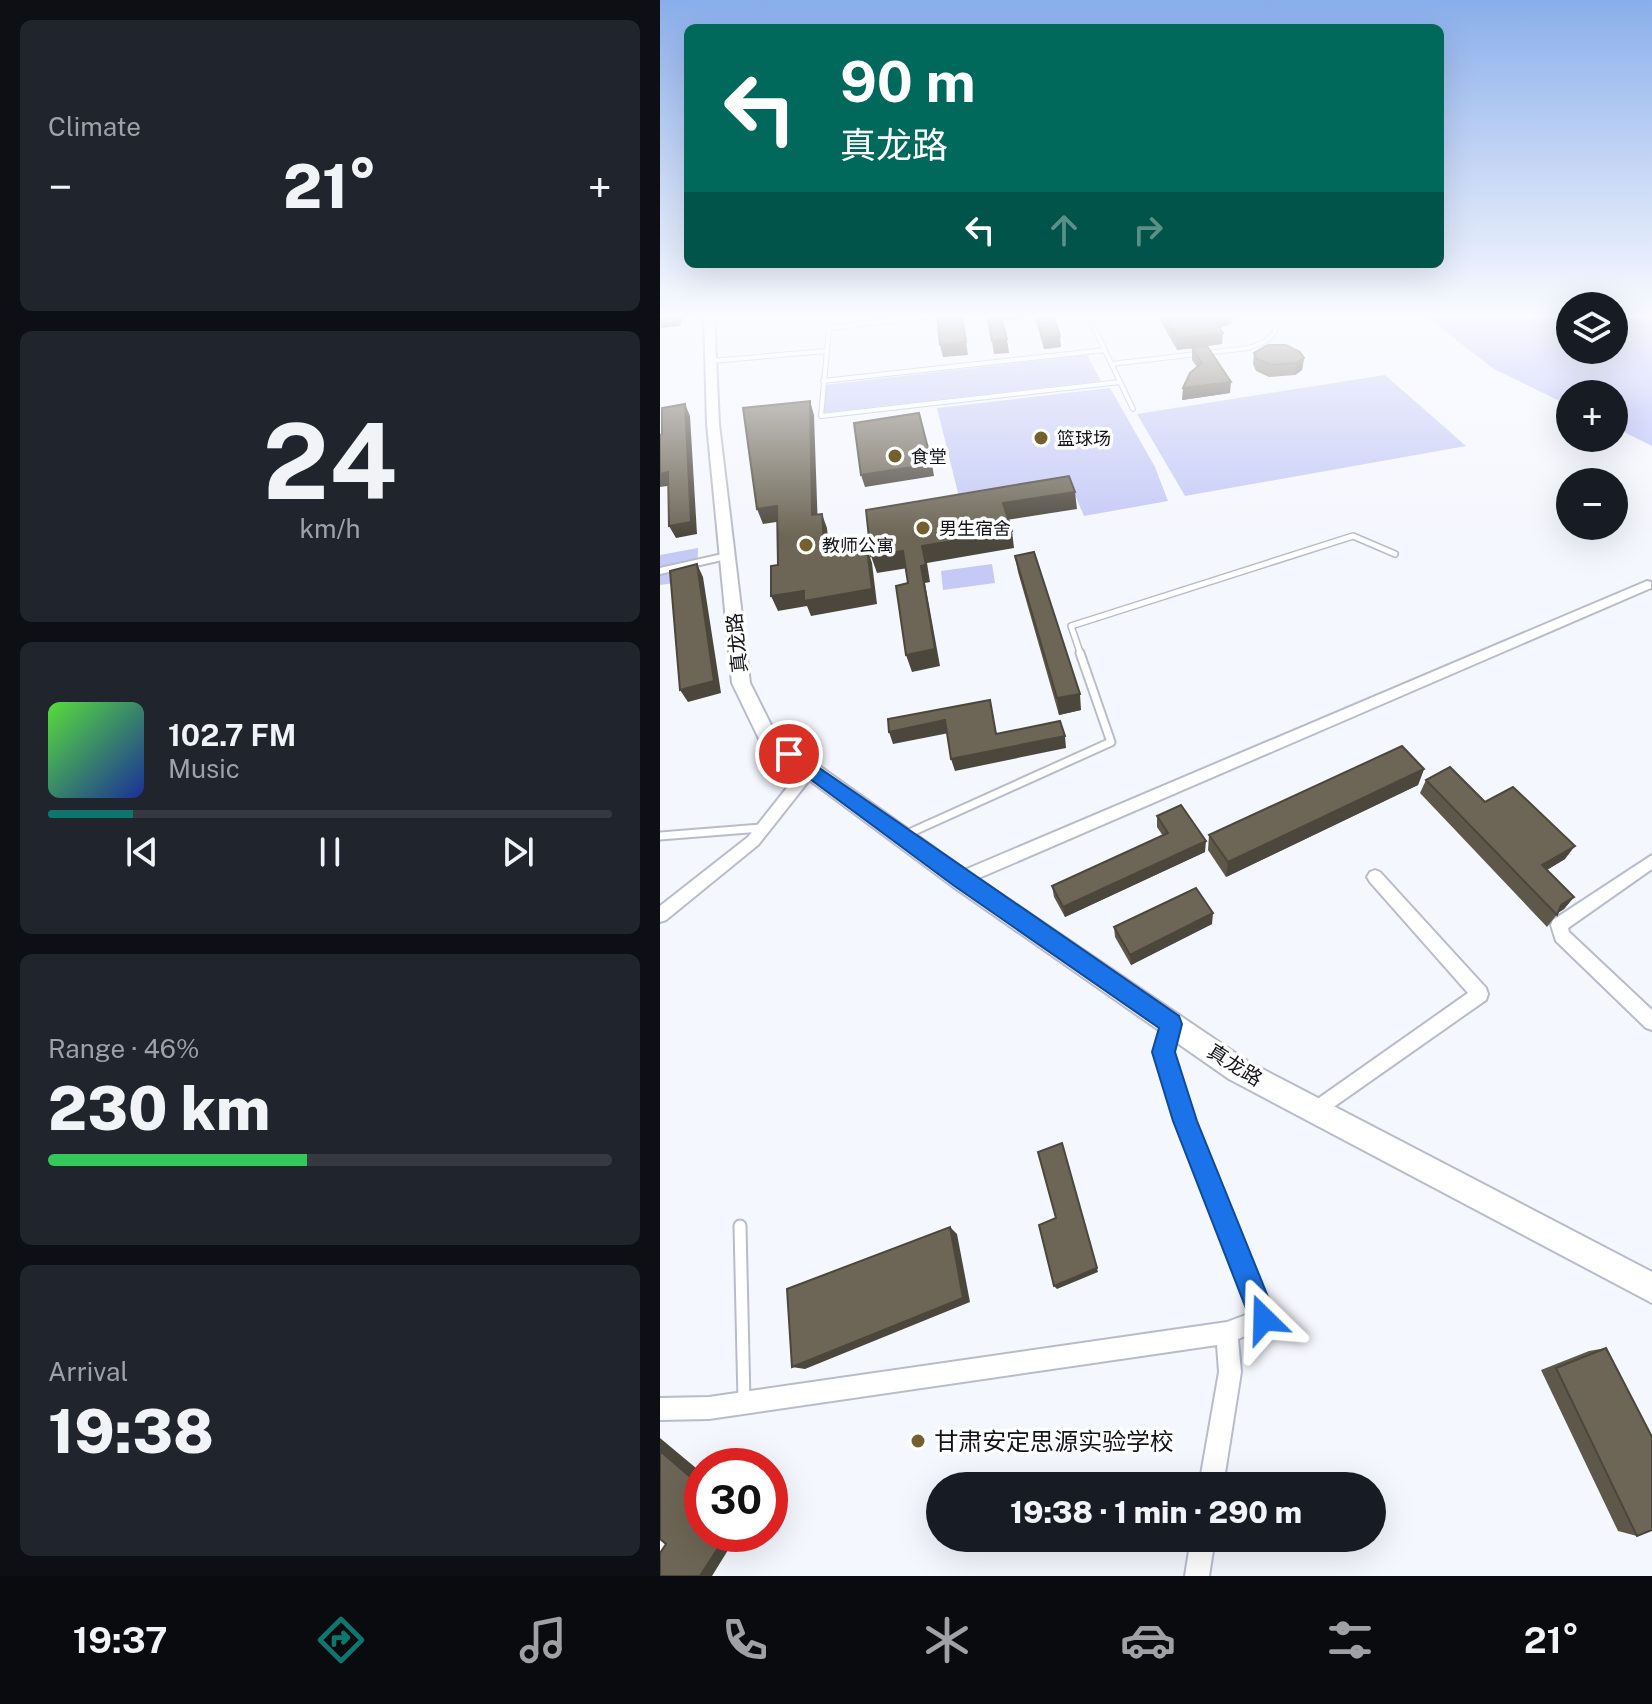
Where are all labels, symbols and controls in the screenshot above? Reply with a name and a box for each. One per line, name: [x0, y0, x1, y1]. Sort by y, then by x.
text: 90 m: [840, 49, 976, 115]
icon: left: [708, 56, 812, 160]
text: Climate: [48, 111, 141, 142]
text: 真龙路: [840, 124, 948, 166]
text: 21°: [283, 151, 377, 222]
text: −: [48, 161, 72, 213]
text: +: [588, 161, 612, 213]
icon: left: [958, 208, 1002, 252]
icon: ahead: [1042, 208, 1086, 252]
icon: right: [1126, 208, 1170, 252]
map controls: [1556, 292, 1628, 540]
button: layers: [1556, 292, 1628, 364]
button: +: [1556, 380, 1628, 452]
text: 24: [263, 400, 397, 522]
place label: 篮球场: [1057, 428, 1111, 449]
marker: 篮球场: [1032, 429, 1050, 447]
place label: 食堂: [911, 446, 947, 467]
marker: 食堂: [886, 447, 904, 465]
button: −: [1556, 468, 1628, 540]
text: km/h: [299, 513, 361, 544]
place label: 男生宿舍: [939, 518, 1011, 539]
marker: 男生宿舍: [914, 519, 932, 537]
place label: 教师公寓: [822, 535, 894, 556]
marker: 教师公寓: [797, 536, 815, 554]
street label: 真龙路: [722, 612, 752, 674]
text: 102.7 FM: [168, 717, 296, 753]
pin: [755, 720, 823, 788]
icon: arrive: [767, 732, 811, 776]
text: Music: [168, 753, 240, 784]
icon: previous: [120, 830, 164, 874]
icon: pause: [308, 830, 352, 874]
icon: next: [496, 830, 540, 874]
text: Range · 46%: [48, 1033, 199, 1064]
street label: 真龙路: [1203, 1039, 1267, 1091]
text: 230 km: [48, 1073, 270, 1144]
position arrow: [1222, 1277, 1306, 1361]
text: Arrival: [48, 1356, 128, 1387]
text: 19:38: [48, 1396, 214, 1467]
place label: 甘肃安定思源实验学校: [934, 1427, 1174, 1455]
marker: 甘肃安定思源实验学校: [909, 1432, 927, 1450]
speed limit sign: 30: [684, 1448, 788, 1552]
text: 19:38 · 1 min · 290 m: [1010, 1494, 1302, 1530]
icon: directions: [313, 1612, 369, 1668]
icon: music: [515, 1612, 571, 1668]
icon: phone: [717, 1612, 773, 1668]
icon: climate: [919, 1612, 975, 1668]
icon: car: [1120, 1612, 1176, 1668]
icon: filters: [1322, 1612, 1378, 1668]
text: 19:37: [73, 1619, 168, 1661]
text: 21°: [1524, 1619, 1579, 1661]

